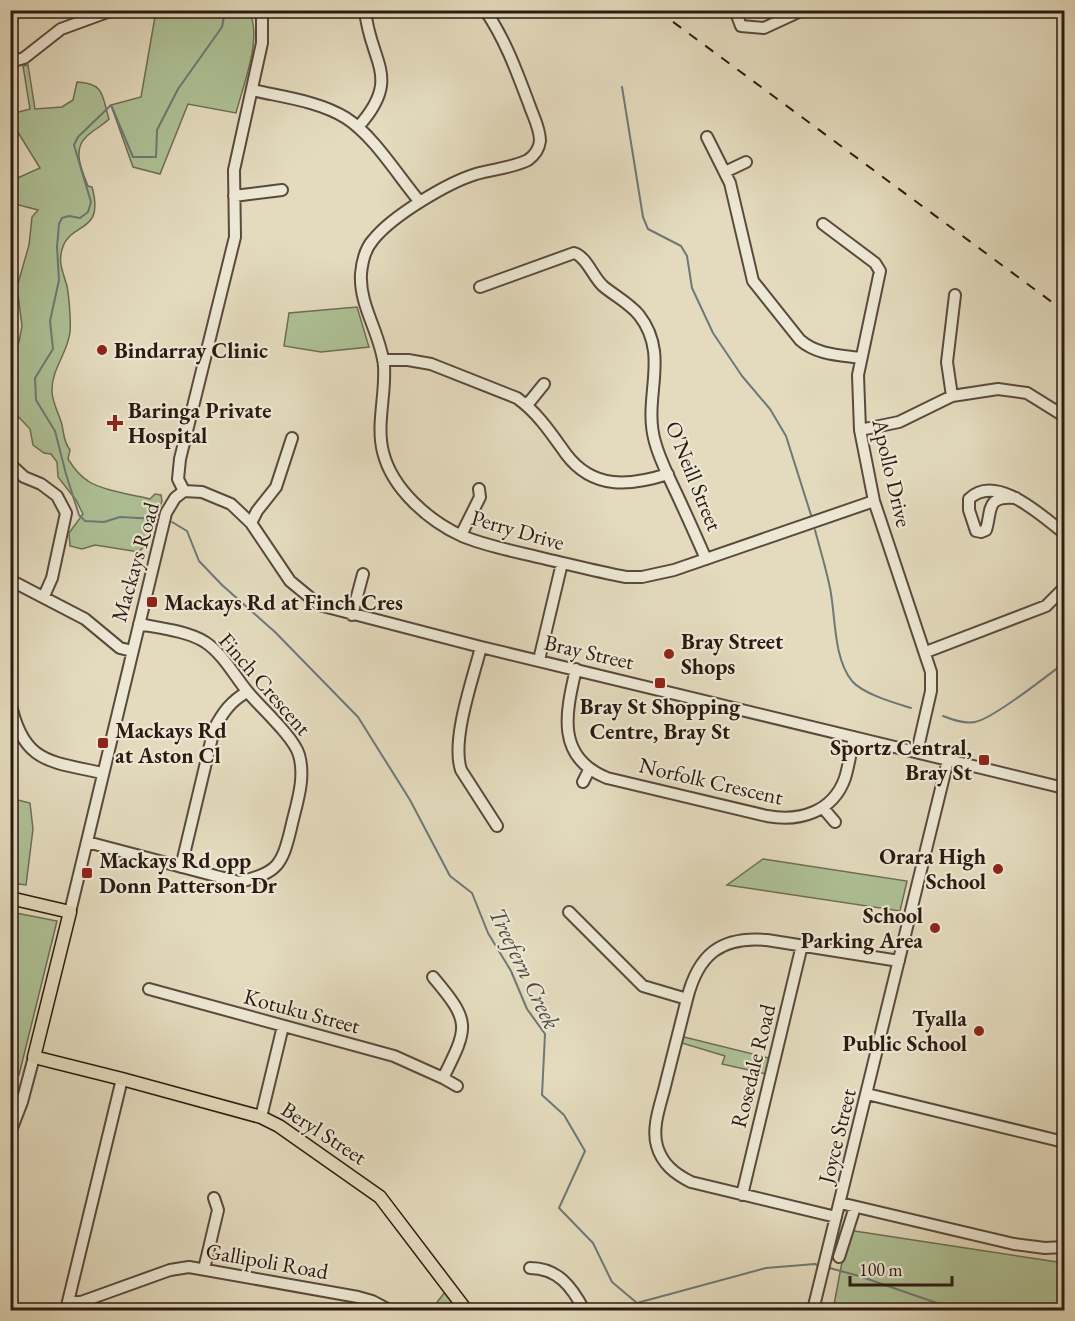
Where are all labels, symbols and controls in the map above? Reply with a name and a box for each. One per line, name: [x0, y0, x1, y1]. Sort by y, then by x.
place label: Bindarray Clinic: [114, 336, 268, 365]
marker: Bindarray Clinic: [95, 343, 109, 357]
place label: Baringa Private Hospital: [128, 396, 271, 450]
marker: Baringa Private Hospital: [106, 414, 124, 432]
street label: Apollo Drive: [865, 415, 919, 530]
street label: O'Neill Street: [659, 417, 729, 535]
street label: Mackays Road: [104, 498, 166, 625]
street label: Perry Drive: [468, 503, 568, 557]
place label: Mackays Rd at Finch Cres: [164, 588, 403, 617]
marker: Mackays Rd at Finch Cres: [145, 595, 159, 609]
street label: Finch Crescent: [212, 626, 318, 742]
place label: Bray Street Shops: [681, 627, 784, 681]
street label: Bray Street: [541, 628, 637, 676]
marker: Bray Street Shops: [662, 647, 676, 661]
marker: Bray St Shopping Centre, Bray St: [653, 676, 667, 690]
place label: Bray St Shopping Centre, Bray St: [580, 692, 741, 746]
place label: Mackays Rd at Aston Cl: [115, 716, 227, 770]
place label: Sportz Central, Bray St: [830, 733, 973, 787]
marker: Mackays Rd at Aston Cl: [96, 736, 110, 750]
street label: Norfolk Crescent: [636, 750, 786, 812]
marker: Sportz Central, Bray St: [977, 753, 991, 767]
place label: Orara High School: [879, 842, 986, 896]
place label: Mackays Rd opp Donn Patterson Dr: [99, 846, 278, 900]
marker: Orara High School: [991, 862, 1005, 876]
marker: Mackays Rd opp Donn Patterson Dr: [80, 866, 94, 880]
place label: School Parking Area: [801, 901, 923, 955]
water label: Treefern Creek: [482, 902, 568, 1034]
marker: School Parking Area: [928, 921, 942, 935]
street label: Kotuku Street: [241, 982, 363, 1040]
street label: Rosedale Road: [724, 1000, 783, 1131]
place label: Tyalla Public School: [843, 1004, 967, 1058]
marker: Tyalla Public School: [972, 1024, 986, 1038]
street label: Joyce Street: [811, 1085, 863, 1188]
street label: Beryl Street: [276, 1095, 372, 1171]
street label: Gallipoli Road: [203, 1236, 331, 1286]
scale bar: [850, 1249, 952, 1287]
text: 100 m: [859, 1258, 903, 1281]

